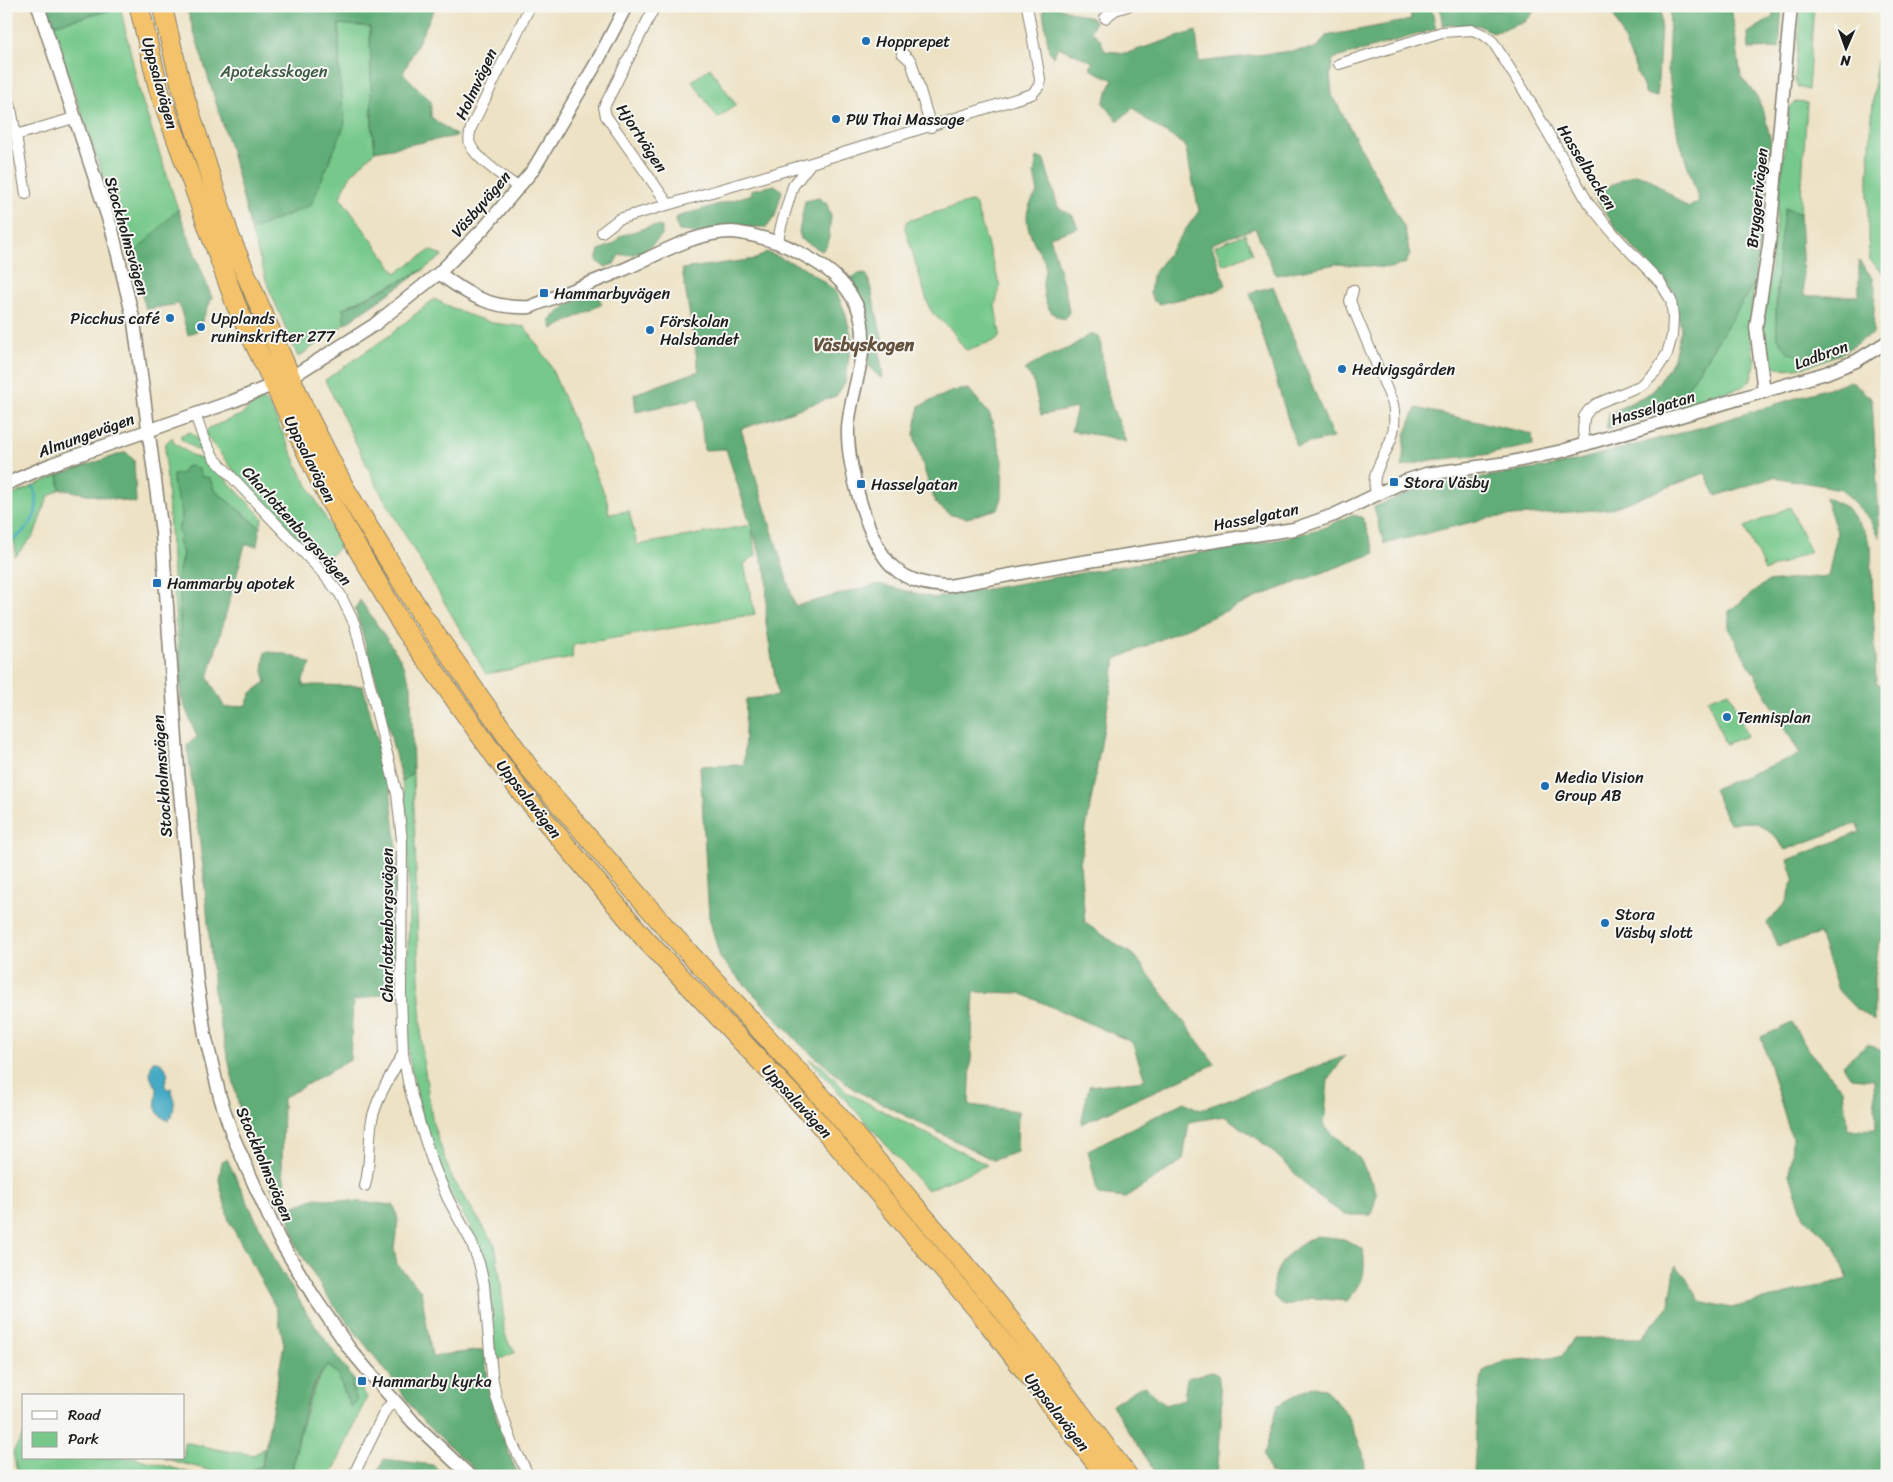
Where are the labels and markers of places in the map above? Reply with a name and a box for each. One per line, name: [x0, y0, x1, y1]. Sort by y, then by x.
place label: Hopprepet: [876, 27, 950, 56]
marker: Hopprepet: [860, 35, 872, 47]
place label: PW Thai Massage: [846, 105, 965, 134]
marker: PW Thai Massage: [830, 113, 842, 125]
place label: Hammarbyvägen: [554, 279, 670, 308]
marker: Hammarbyvägen: [538, 287, 550, 299]
place label: Picchus café: [70, 304, 160, 333]
place label: Upplands runinskrifter 277: [211, 304, 335, 351]
place label: Förskolan Halsbandet: [660, 307, 740, 354]
marker: Picchus café: [164, 312, 176, 324]
marker: Upplands runinskrifter 277: [195, 321, 207, 333]
marker: Förskolan Halsbandet: [644, 324, 656, 336]
place label: Hedvigsgården: [1352, 355, 1456, 384]
marker: Hedvigsgården: [1336, 363, 1348, 375]
place label: Stora Väsby: [1404, 468, 1490, 497]
place label: Hasselgatan: [871, 470, 958, 499]
marker: Stora Väsby: [1388, 476, 1400, 488]
marker: Hasselgatan: [855, 478, 867, 490]
place label: Hammarby apotek: [167, 569, 296, 598]
marker: Hammarby apotek: [151, 577, 163, 589]
place label: Tennisplan: [1737, 703, 1811, 732]
marker: Tennisplan: [1721, 711, 1733, 723]
place label: Media Vision Group AB: [1555, 763, 1644, 810]
marker: Media Vision Group AB: [1539, 780, 1551, 792]
place label: Stora Väsby slott: [1615, 900, 1693, 947]
marker: Stora Väsby slott: [1599, 917, 1611, 929]
place label: Hammarby kyrka: [372, 1367, 492, 1396]
marker: Hammarby kyrka: [356, 1375, 368, 1387]

